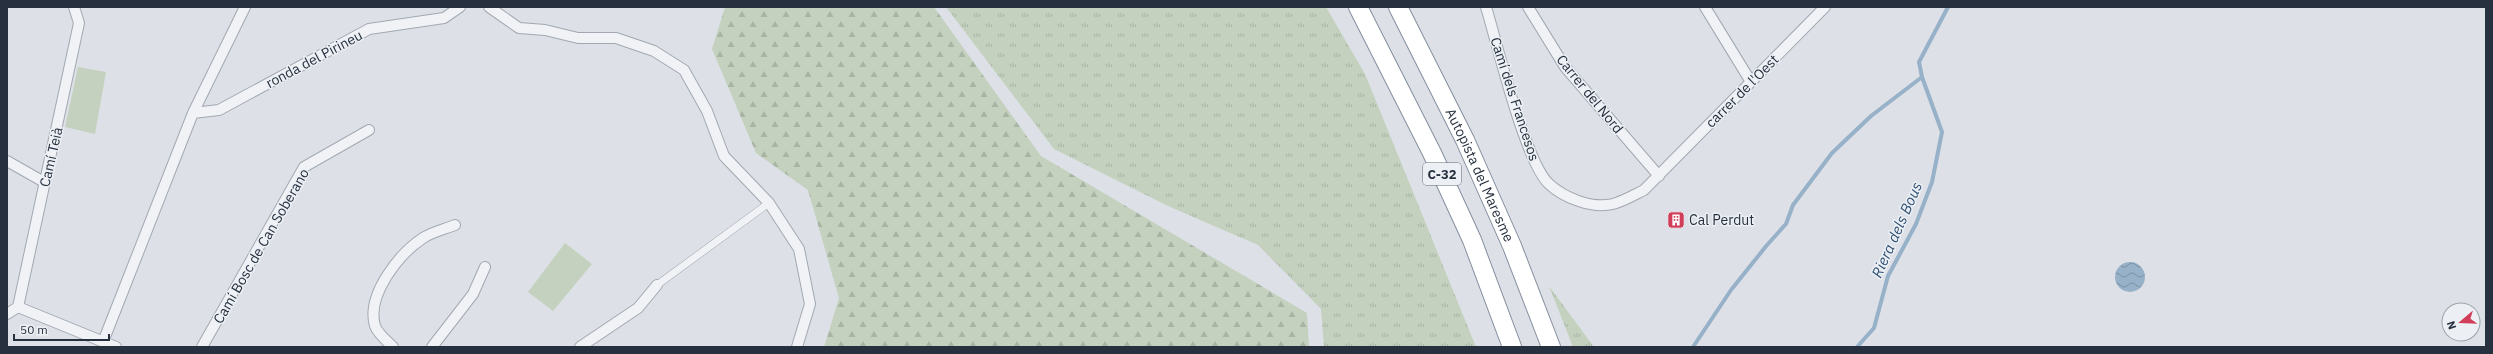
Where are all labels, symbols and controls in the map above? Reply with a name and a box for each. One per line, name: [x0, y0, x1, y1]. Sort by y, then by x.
street label: ronda del Pirineu: [263, 26, 365, 92]
street label: Camí dels Francesos: [1486, 35, 1544, 163]
street label: Carrer del Nord: [1553, 51, 1627, 137]
street label: carrer de l'Oest: [1702, 51, 1782, 131]
street label: Autopista del Maresme: [1441, 105, 1518, 245]
street label: Camí Teià: [35, 125, 67, 189]
road number: C-32: [1423, 163, 1461, 185]
street label: Camí Bosc de Can Soberano: [209, 165, 313, 327]
water label: Riera dels Bous: [1867, 179, 1926, 281]
building icon: Cal Perdut: [1666, 210, 1686, 230]
place label: Cal Perdut: [1689, 211, 1754, 229]
north arrow: [2441, 302, 2481, 342]
scale bar: [14, 316, 109, 342]
text: N: [2444, 319, 2459, 331]
text: 50 m: [20, 322, 48, 337]

